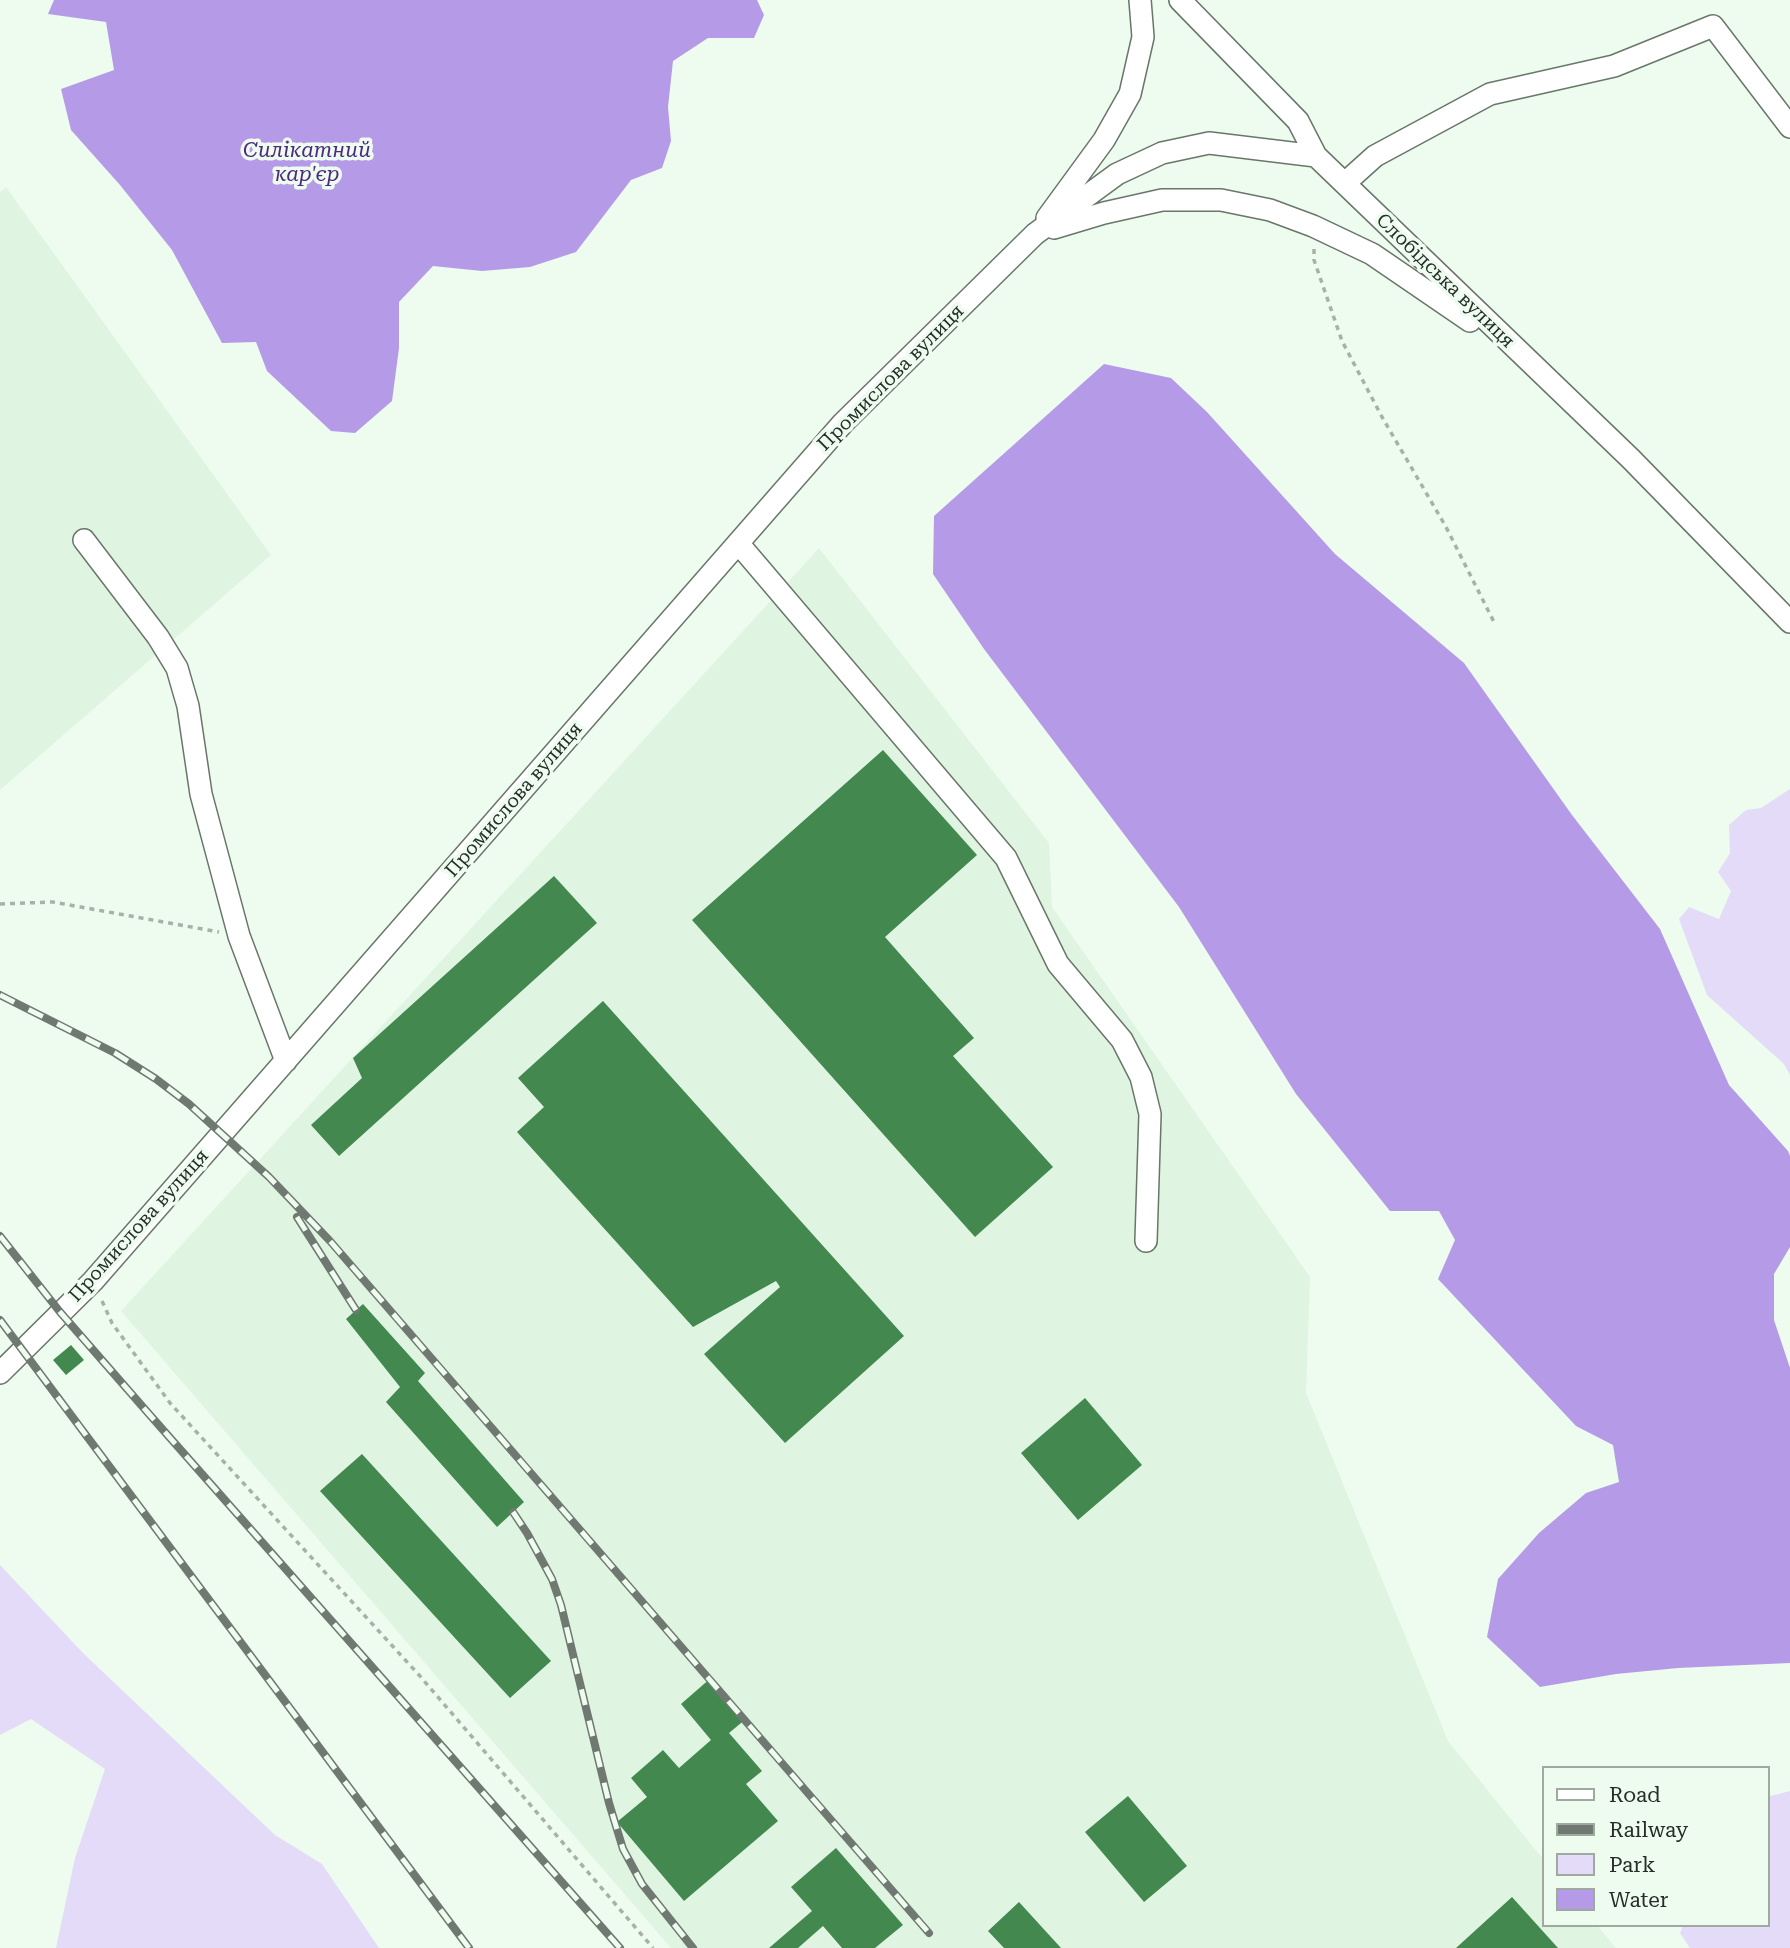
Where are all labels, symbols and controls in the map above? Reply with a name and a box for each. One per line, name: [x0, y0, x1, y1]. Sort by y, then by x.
water label: Силікатний кар'єр: [243, 138, 371, 188]
street label: Слобідська вулиця: [1371, 209, 1519, 353]
street label: Промислова вулиця: [813, 300, 969, 456]
street label: Промислова вулиця: [441, 718, 587, 882]
street label: Промислова вулиця: [64, 1145, 214, 1307]
legend: [1542, 1766, 1769, 1927]
text: Road: [1609, 1783, 1661, 1807]
text: Railway: [1609, 1818, 1688, 1842]
text: Park: [1609, 1853, 1655, 1877]
text: Water: [1609, 1888, 1668, 1912]

